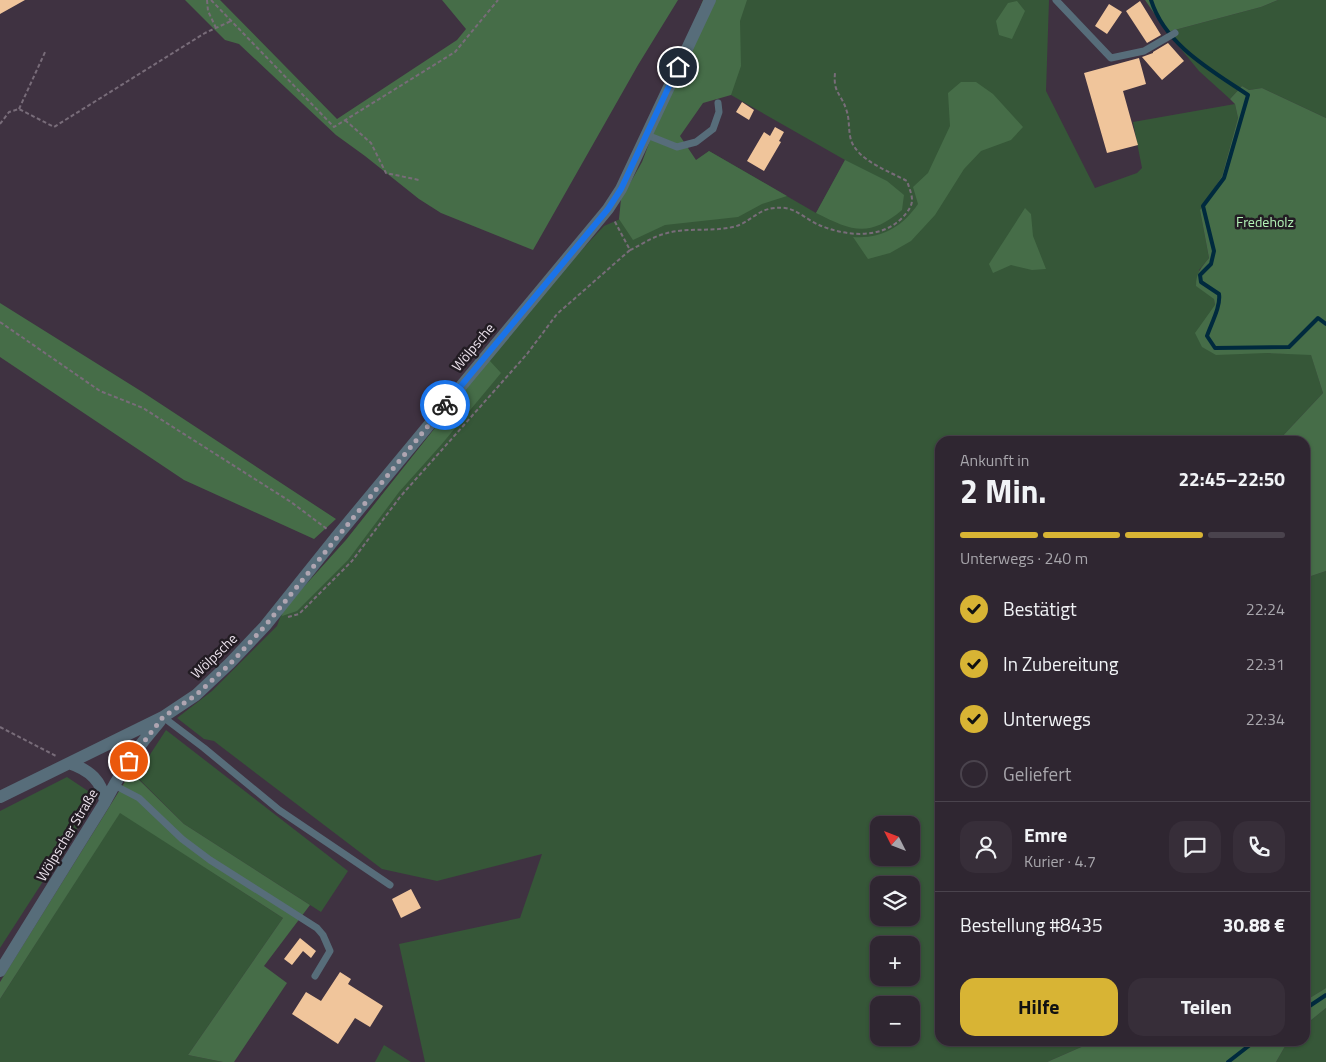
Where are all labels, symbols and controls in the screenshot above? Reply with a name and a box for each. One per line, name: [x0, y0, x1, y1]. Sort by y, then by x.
pin: [657, 46, 699, 88]
icon: home: [664, 53, 692, 81]
park label: Fredeholz: [1236, 211, 1294, 232]
street label: Wölpsche: [446, 318, 499, 375]
courier: [420, 380, 470, 430]
icon: bike: [431, 391, 459, 419]
text: Ankunft in: [960, 448, 1029, 472]
text: 22:45–22:50: [1178, 464, 1285, 493]
text: 2 Min.: [960, 467, 1047, 515]
text: Unterwegs · 240 m: [960, 546, 1088, 570]
text: Bestätigt: [1003, 594, 1077, 623]
icon: check: [960, 595, 988, 623]
text: 22:24: [1246, 597, 1285, 621]
street label: Wölpsche: [186, 628, 242, 683]
text: In Zubereitung: [1003, 649, 1119, 678]
icon: check: [960, 650, 988, 678]
text: 22:31: [1246, 652, 1285, 676]
text: Unterwegs: [1003, 704, 1091, 733]
icon: check: [960, 705, 988, 733]
text: 22:34: [1246, 707, 1285, 731]
pin: [108, 740, 150, 782]
icon: bag: [115, 747, 143, 775]
text: Geliefert: [1003, 759, 1071, 788]
street label: Wölpscher Straße: [31, 785, 103, 885]
north arrow: [870, 816, 920, 866]
map controls: [870, 816, 920, 1046]
text: Emre: [1024, 820, 1067, 849]
button: person: [960, 821, 1012, 873]
button: chat: [1169, 821, 1221, 873]
button: phone: [1233, 821, 1285, 873]
text: Kurier · 4.7: [1024, 849, 1096, 873]
button: layers: [870, 876, 920, 926]
text: Bestellung #8435: [960, 910, 1103, 939]
text: 30.88 €: [1223, 910, 1285, 939]
button: +: [870, 936, 920, 986]
button: Hilfe: [960, 978, 1118, 1036]
button: Teilen: [1128, 978, 1285, 1036]
button: −: [870, 996, 920, 1046]

